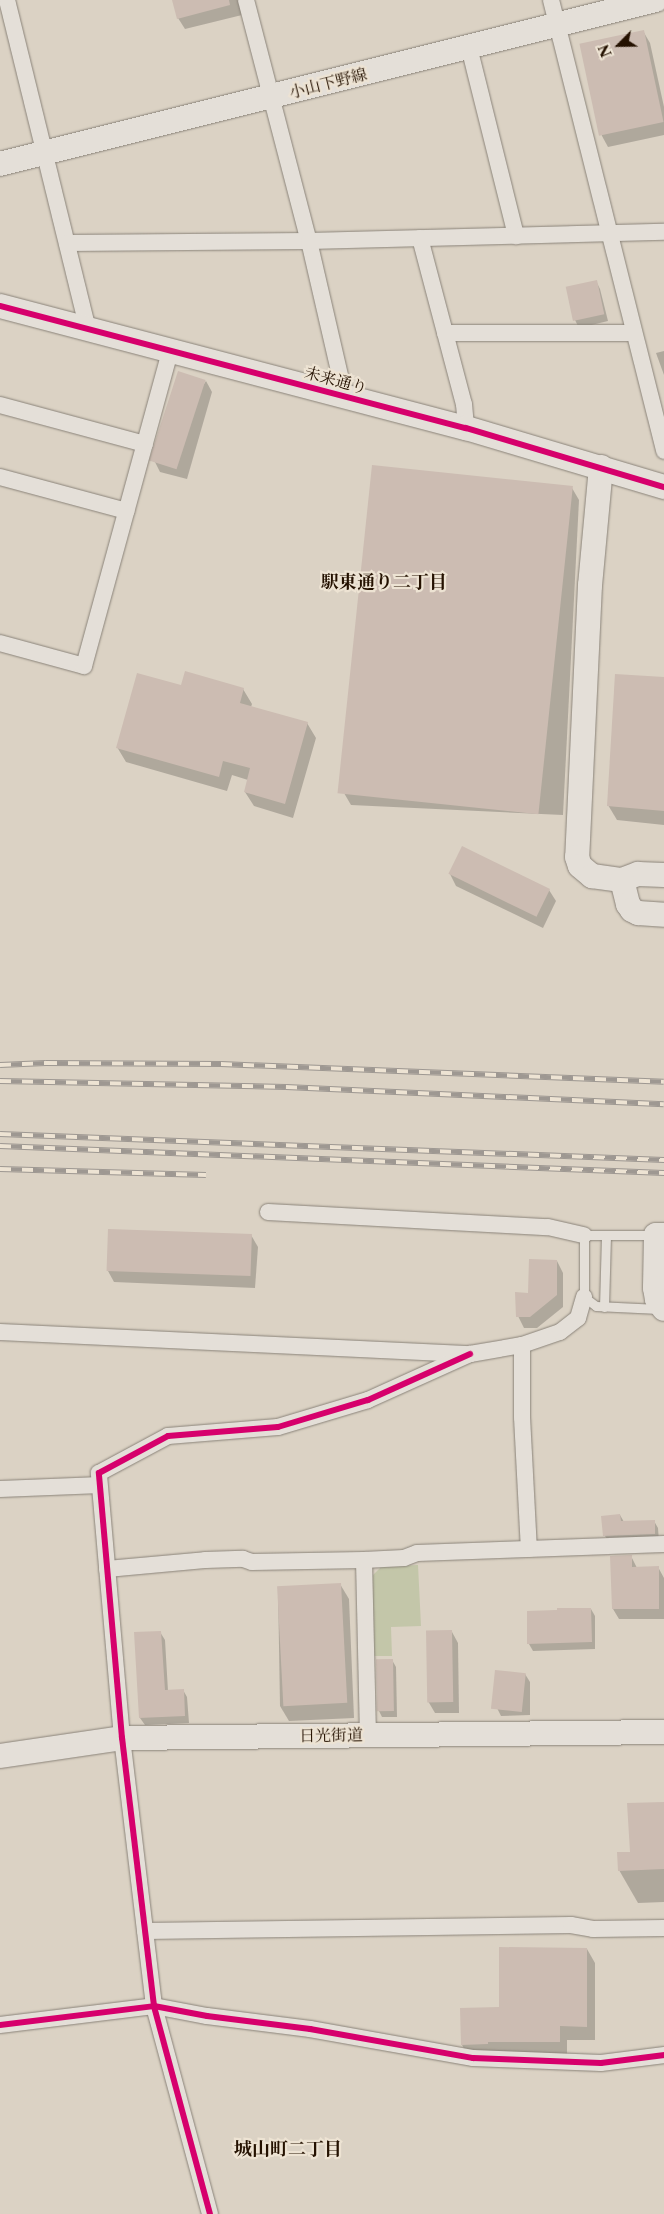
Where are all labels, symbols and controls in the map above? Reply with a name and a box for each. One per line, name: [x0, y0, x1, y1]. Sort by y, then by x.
north arrow: [594, 20, 644, 70]
text: N: [595, 42, 616, 60]
street label: 小山下野線: [287, 64, 369, 102]
street label: 未来通り: [303, 362, 369, 398]
district label: 駅東通り二丁目: [321, 571, 447, 593]
street label: 日光街道: [299, 1725, 363, 1745]
district label: 城山町二丁目: [234, 2138, 342, 2160]

